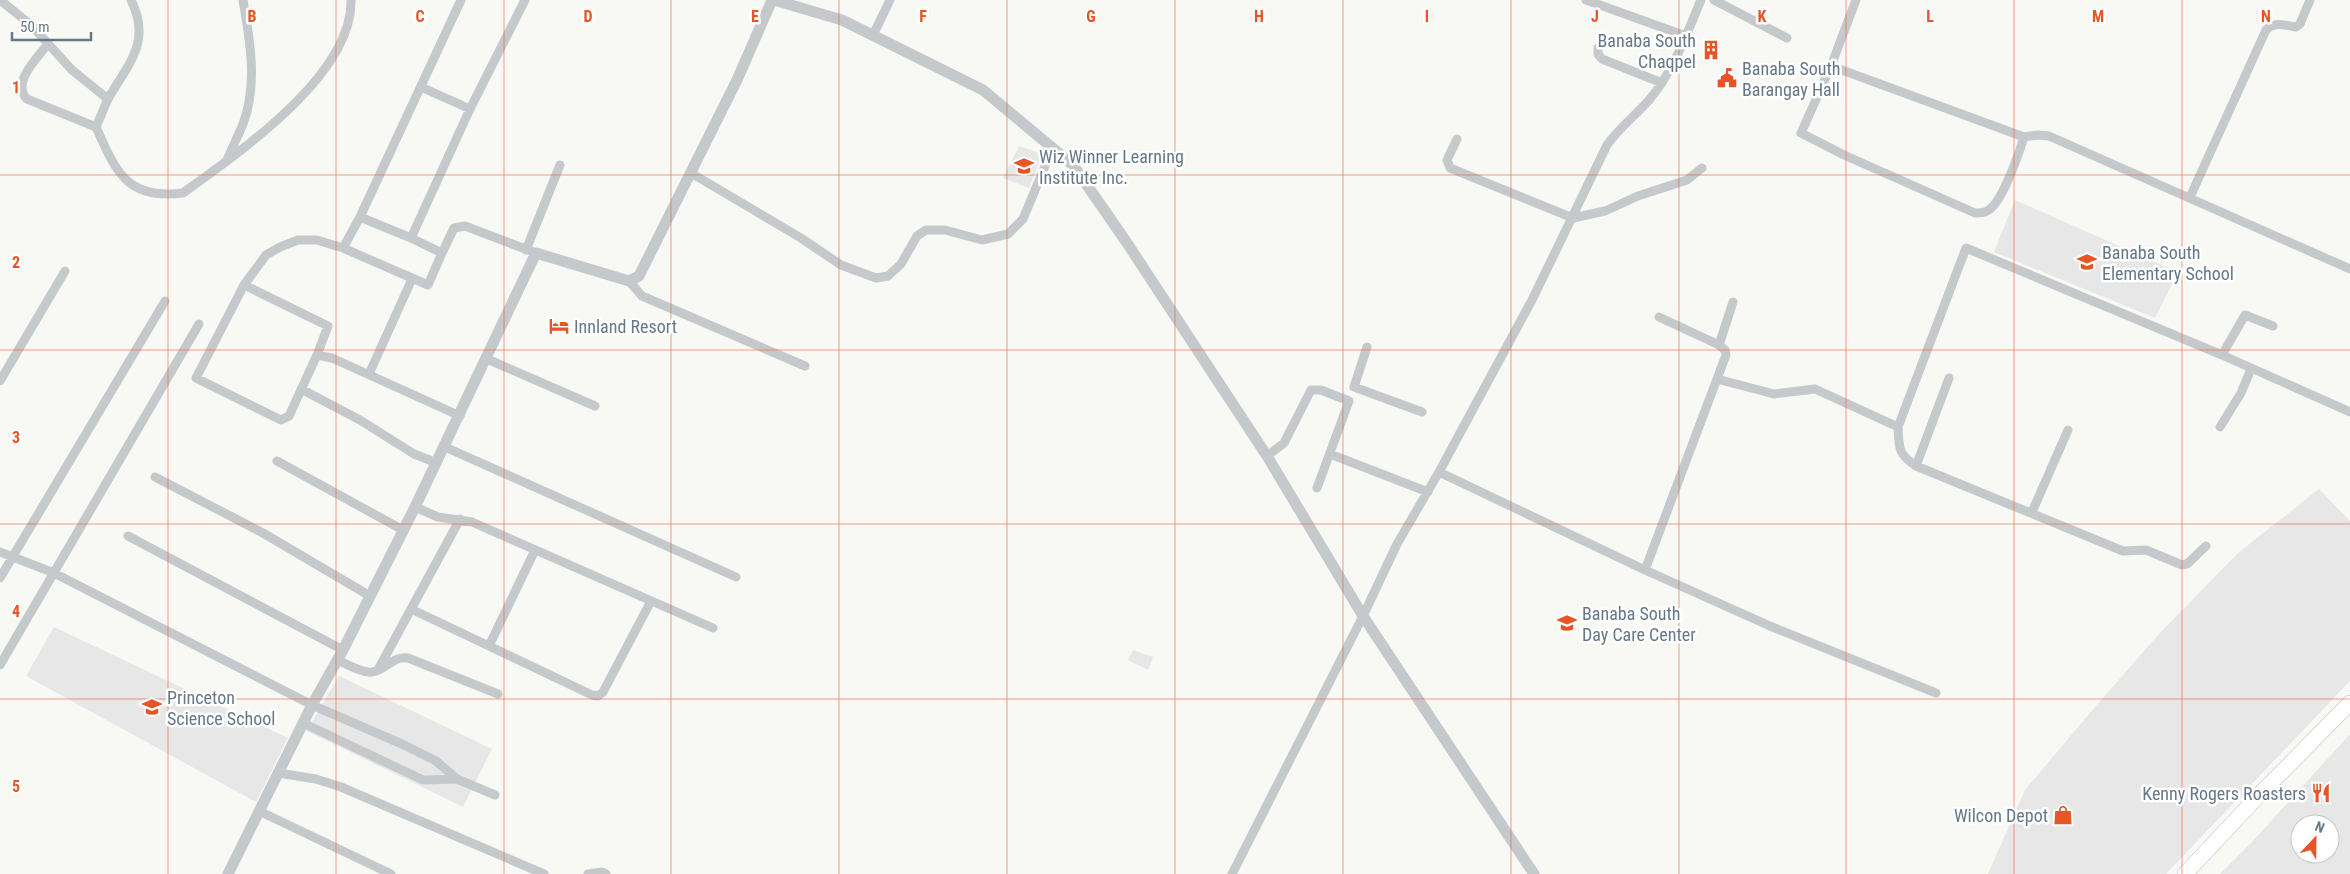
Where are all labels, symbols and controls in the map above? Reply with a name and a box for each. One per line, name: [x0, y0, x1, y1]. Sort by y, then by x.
text: B: [248, 7, 257, 26]
text: C: [415, 7, 425, 26]
text: D: [583, 7, 593, 26]
text: E: [751, 7, 759, 26]
text: F: [919, 7, 927, 26]
text: G: [1086, 7, 1096, 26]
text: H: [1254, 7, 1264, 26]
text: I: [1425, 7, 1429, 26]
text: J: [1591, 7, 1599, 26]
text: K: [1758, 7, 1767, 26]
text: L: [1926, 7, 1934, 26]
text: M: [2092, 7, 2104, 26]
text: N: [2261, 7, 2271, 26]
scale bar: [12, 10, 91, 42]
text: 50 m: [20, 18, 50, 36]
place label: Banaba South Chaqpel: [1597, 30, 1696, 72]
building icon: Banaba South Chaqpel: [1700, 39, 1722, 61]
place label: Banaba South Barangay Hall: [1742, 58, 1841, 100]
public building icon: Banaba South Barangay Hall: [1716, 67, 1738, 89]
text: 1: [12, 78, 20, 97]
place label: Wiz Winner Learning Institute Inc.: [1039, 146, 1184, 188]
school or university icon: Wiz Winner Learning Institute Inc.: [1013, 155, 1035, 177]
place label: Banaba South Elementary School: [2102, 242, 2234, 284]
school or university icon: Banaba South Elementary School: [2076, 251, 2098, 273]
text: 2: [12, 253, 20, 272]
hotel icon: Innland Resort: [548, 315, 570, 337]
place label: Innland Resort: [574, 316, 677, 337]
text: 3: [12, 428, 20, 447]
text: 4: [12, 602, 20, 621]
place label: Banaba South Day Care Center: [1582, 603, 1696, 645]
school or university icon: Banaba South Day Care Center: [1556, 612, 1578, 634]
place label: Princeton Science School: [167, 687, 275, 729]
school or university icon: Princeton Science School: [141, 696, 163, 718]
text: 5: [12, 777, 20, 796]
restaurant icon: Kenny Rogers Roasters: [2310, 782, 2332, 804]
place label: Kenny Rogers Roasters: [2142, 783, 2306, 804]
shop icon: Wilcon Depot: [2052, 804, 2074, 826]
place label: Wilcon Depot: [1954, 805, 2048, 826]
north arrow: [2290, 814, 2340, 864]
text: N: [2313, 818, 2327, 836]

